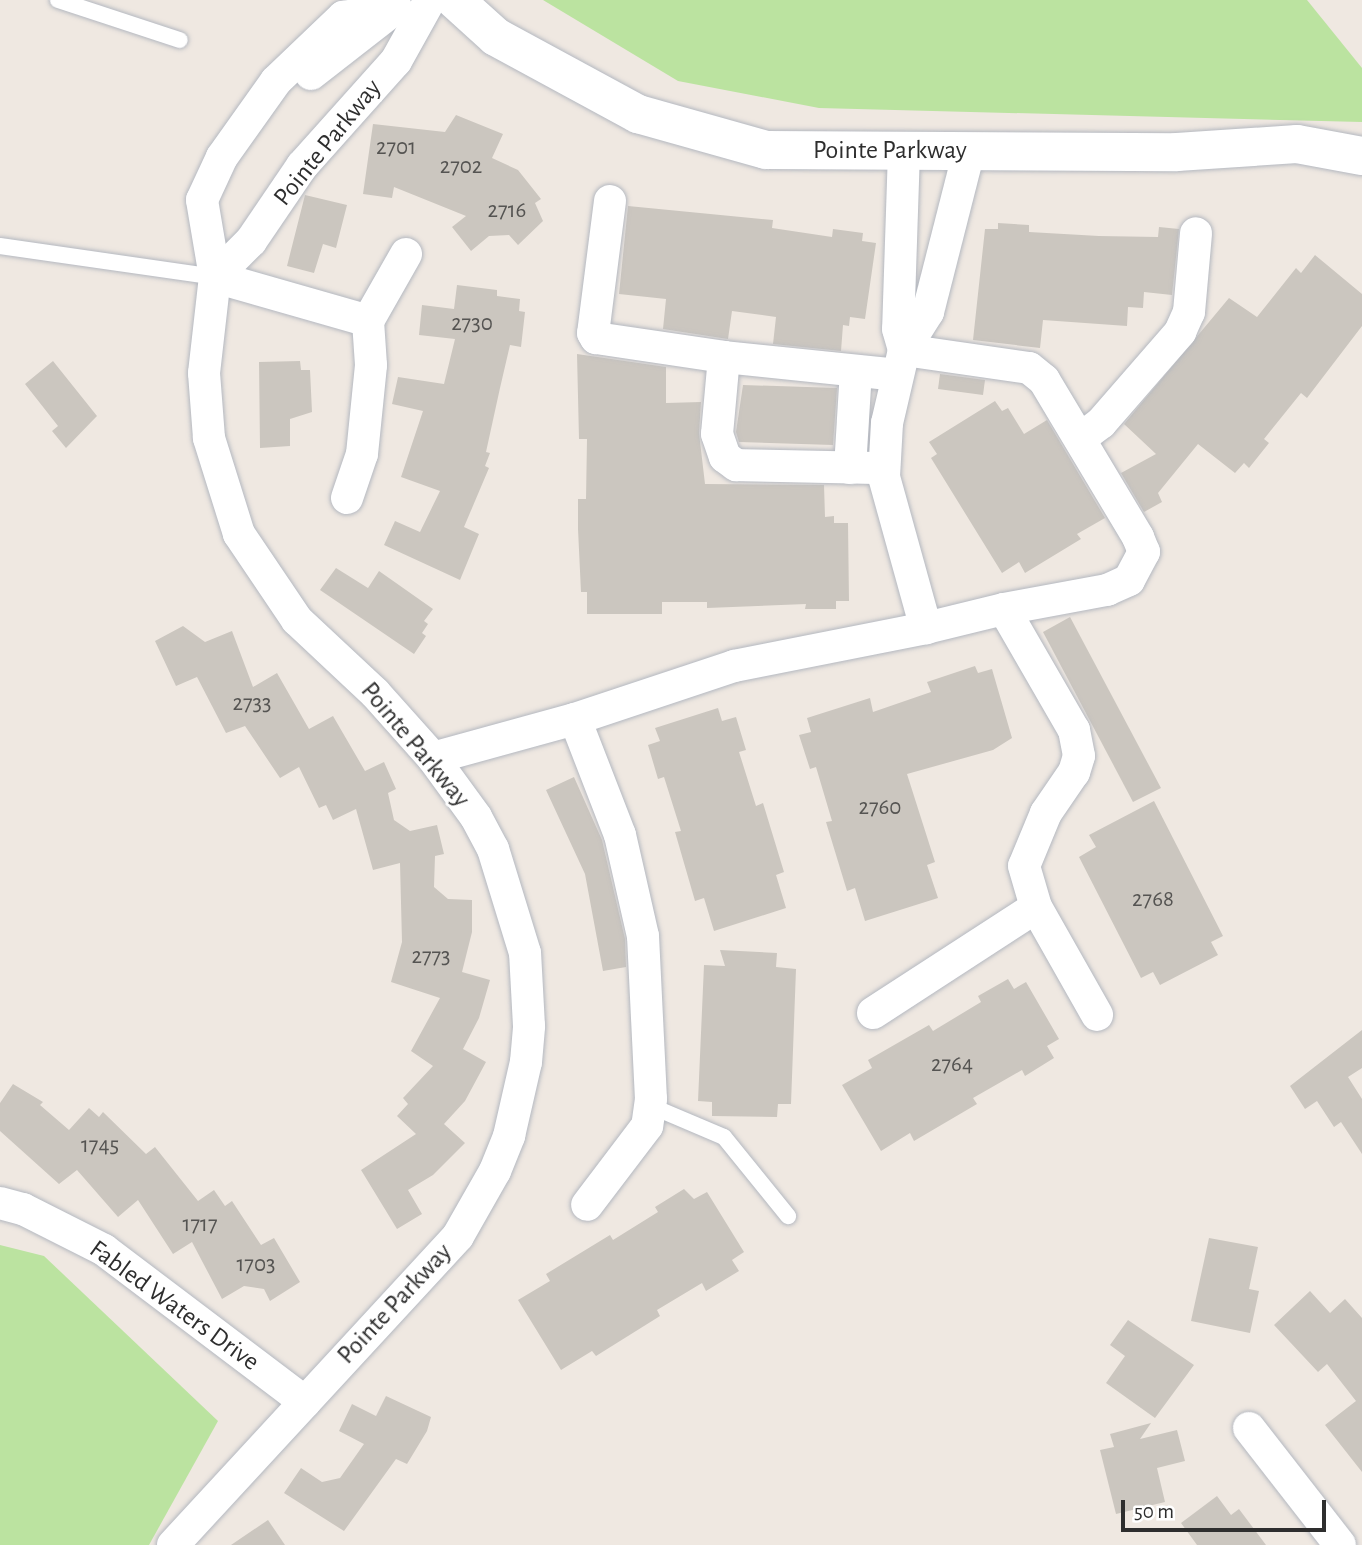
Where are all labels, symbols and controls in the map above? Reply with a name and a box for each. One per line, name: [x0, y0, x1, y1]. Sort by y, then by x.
street label: Pointe Parkway: [267, 73, 389, 213]
house number: 2701: [376, 134, 416, 162]
street label: Pointe Parkway: [813, 135, 967, 167]
house number: 2702: [440, 153, 482, 181]
house number: 2716: [488, 197, 526, 225]
house number: 2730: [451, 310, 493, 338]
street label: Pointe Parkway: [354, 676, 476, 814]
house number: 2733: [232, 690, 272, 718]
house number: 2760: [858, 794, 902, 822]
house number: 2768: [1132, 886, 1174, 914]
house number: 2773: [411, 943, 451, 971]
house number: 2764: [931, 1051, 973, 1079]
house number: 1745: [81, 1132, 119, 1160]
house number: 1717: [182, 1211, 218, 1239]
street label: Fabled Waters Drive: [83, 1234, 265, 1378]
street label: Pointe Parkway: [331, 1237, 459, 1371]
house number: 1703: [236, 1251, 276, 1279]
scale bar: [1124, 1486, 1329, 1530]
text: 50 m: [1134, 1501, 1174, 1522]

